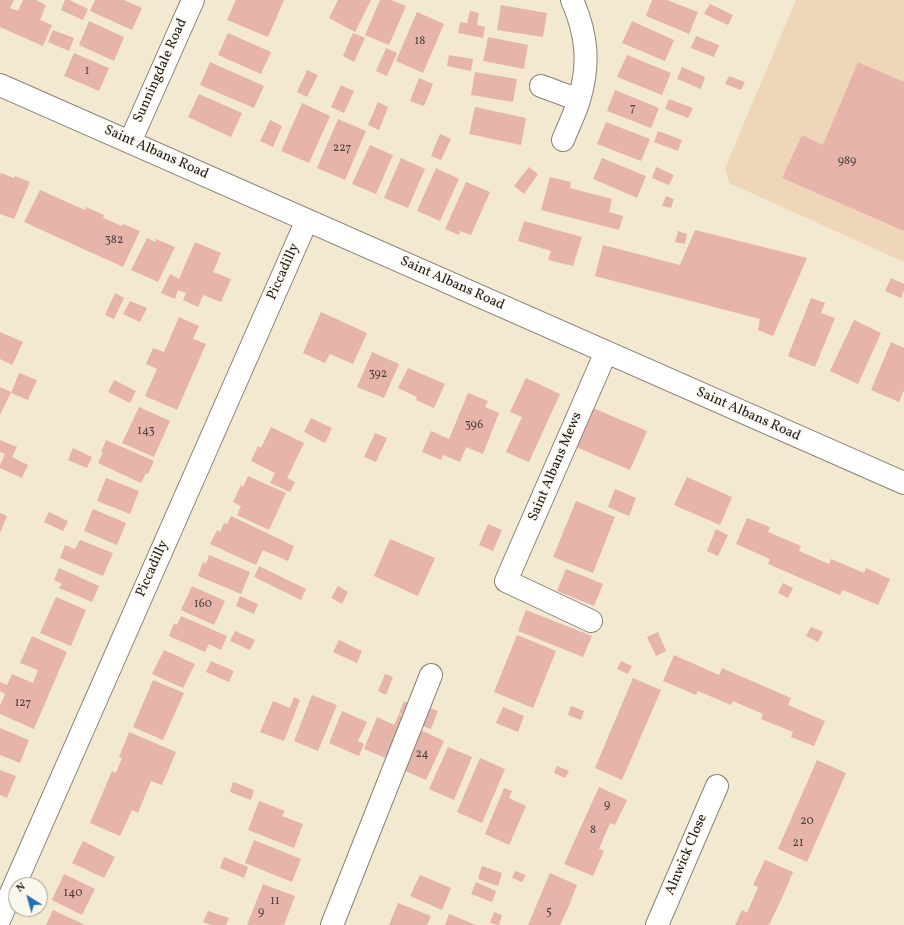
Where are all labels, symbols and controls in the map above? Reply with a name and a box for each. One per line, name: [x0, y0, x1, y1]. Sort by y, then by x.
street label: Sunningdale Road: [131, 16, 191, 126]
house number: 18: [415, 35, 425, 49]
house number: 1: [85, 65, 89, 79]
house number: 7: [630, 102, 636, 116]
street label: Saint Albans Road: [101, 122, 211, 184]
house number: 227: [333, 142, 351, 156]
house number: 989: [838, 155, 856, 169]
house number: 382: [105, 234, 123, 248]
street label: Piccadilly: [264, 241, 304, 303]
street label: Saint Albans Road: [397, 253, 507, 315]
house number: 392: [369, 368, 387, 382]
street label: Saint Albans Road: [693, 384, 803, 446]
street label: Saint Albans Mews: [525, 410, 587, 524]
house number: 396: [465, 419, 483, 433]
house number: 143: [137, 425, 155, 439]
street label: Piccadilly: [133, 538, 173, 600]
house number: 160: [194, 598, 212, 612]
house number: 127: [15, 697, 31, 711]
house number: 24: [415, 748, 429, 762]
house number: 9: [604, 799, 610, 813]
street label: Alnwick Close: [662, 812, 712, 898]
house number: 20: [800, 815, 814, 829]
house number: 8: [590, 824, 596, 838]
house number: 21: [792, 837, 804, 851]
north arrow: [8, 877, 48, 917]
text: N: [13, 879, 29, 896]
house number: 140: [64, 887, 82, 901]
house number: 11: [270, 895, 280, 909]
house number: 9: [258, 906, 264, 920]
house number: 5: [546, 906, 552, 920]

